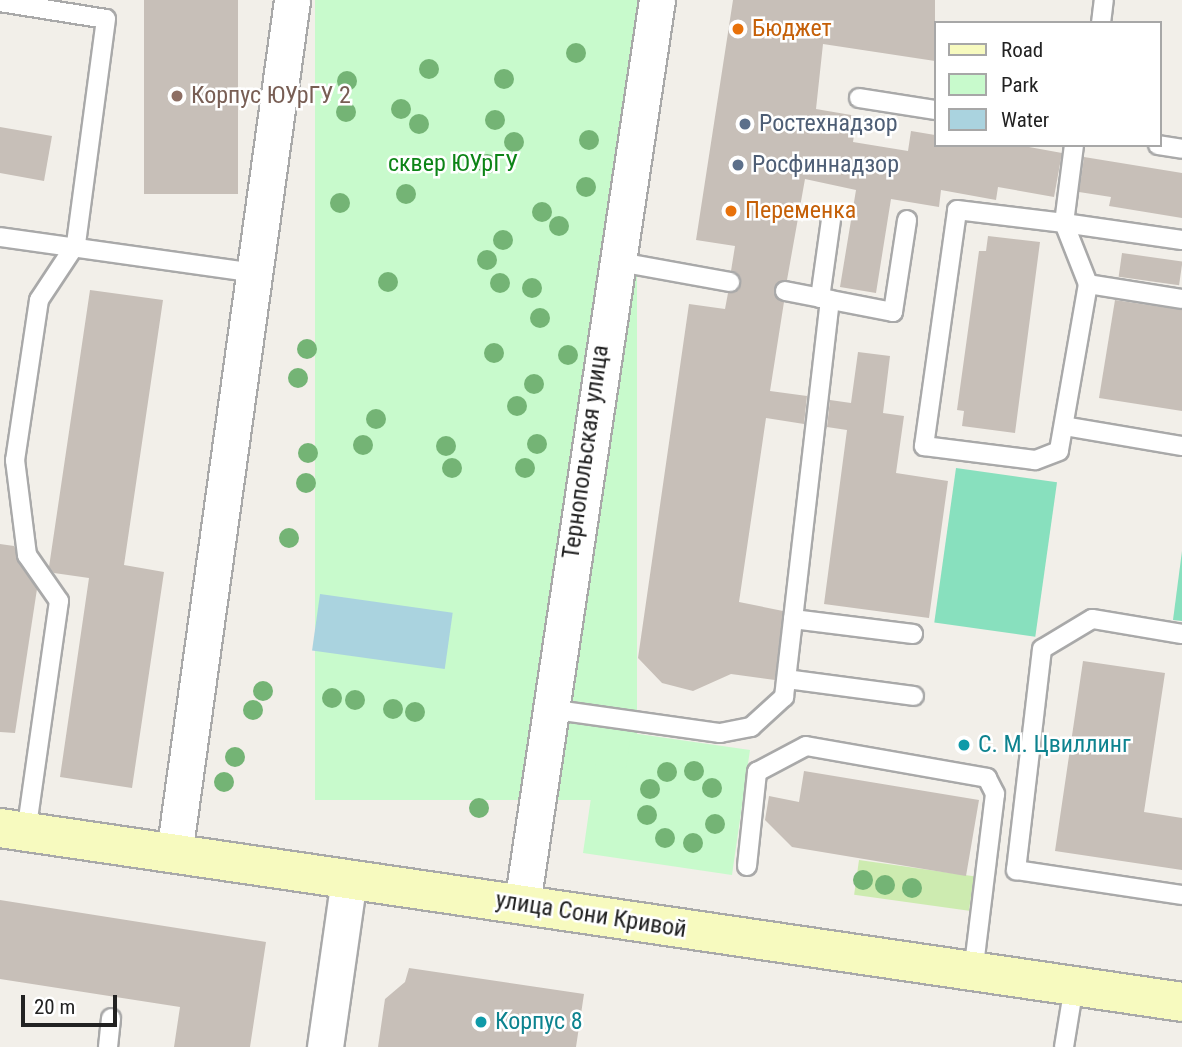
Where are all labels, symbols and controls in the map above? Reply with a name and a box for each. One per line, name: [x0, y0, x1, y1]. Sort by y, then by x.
place label: Бюджет: [752, 15, 832, 43]
marker: Бюджет: [730, 21, 746, 37]
legend: [934, 21, 1161, 147]
text: Road: [1001, 38, 1043, 62]
text: Park: [1001, 73, 1038, 97]
place label: Корпус ЮУрГУ 2: [191, 82, 351, 110]
marker: Корпус ЮУрГУ 2: [169, 88, 185, 104]
text: Water: [1001, 108, 1049, 132]
place label: Ростехнадзор: [759, 110, 898, 138]
marker: Ростехнадзор: [737, 116, 753, 132]
park label: сквер ЮУрГУ: [388, 150, 518, 178]
place label: Росфиннадзор: [752, 151, 899, 179]
marker: Росфиннадзор: [730, 157, 746, 173]
place label: Переменка: [745, 197, 856, 225]
marker: Переменка: [723, 203, 739, 219]
street label: Тернопольская улица: [557, 343, 615, 561]
place label: С. М. Цвиллинг: [978, 731, 1131, 759]
marker: С. М. Цвиллинг: [956, 737, 972, 753]
street label: улица Сони Кривой: [494, 886, 688, 944]
scale bar: [24, 981, 121, 1025]
text: 20 m: [34, 995, 75, 1019]
place label: Корпус 8: [495, 1008, 583, 1036]
marker: Корпус 8: [473, 1014, 489, 1030]

